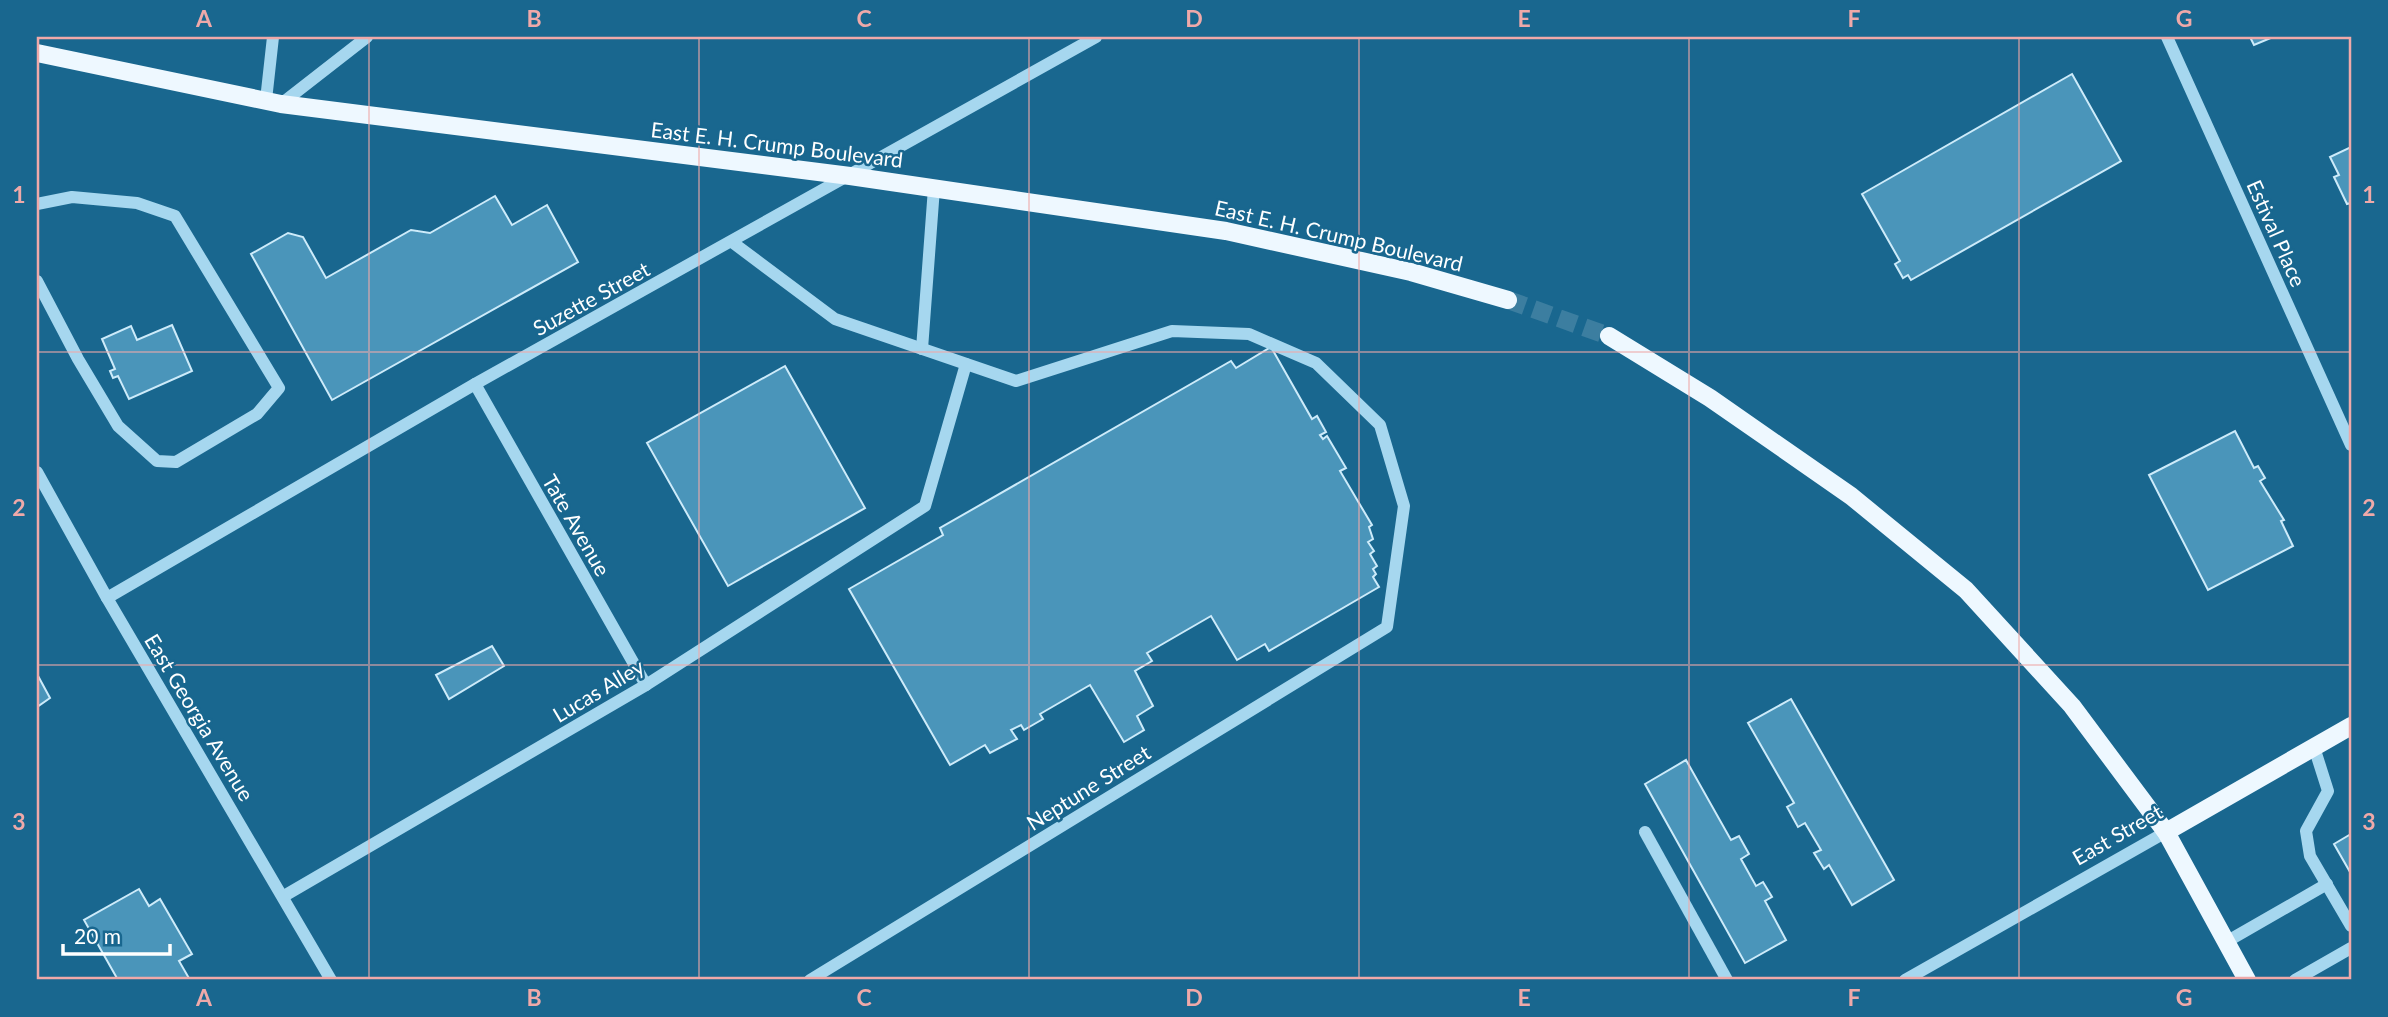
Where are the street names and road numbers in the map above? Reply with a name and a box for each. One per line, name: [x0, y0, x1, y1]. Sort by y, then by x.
street label: East E. H. Crump Boulevard: [649, 116, 905, 172]
street label: Estival Place: [2242, 176, 2312, 290]
street label: East E. H. Crump Boulevard: [1212, 194, 1466, 276]
street label: Suzette Street: [528, 256, 654, 340]
street label: Tate Avenue: [538, 470, 616, 580]
street label: East Georgia Avenue: [140, 629, 260, 805]
street label: Lucas Alley: [548, 653, 648, 727]
street label: Neptune Street: [1022, 739, 1155, 835]
street label: East Street: [2068, 798, 2167, 870]

